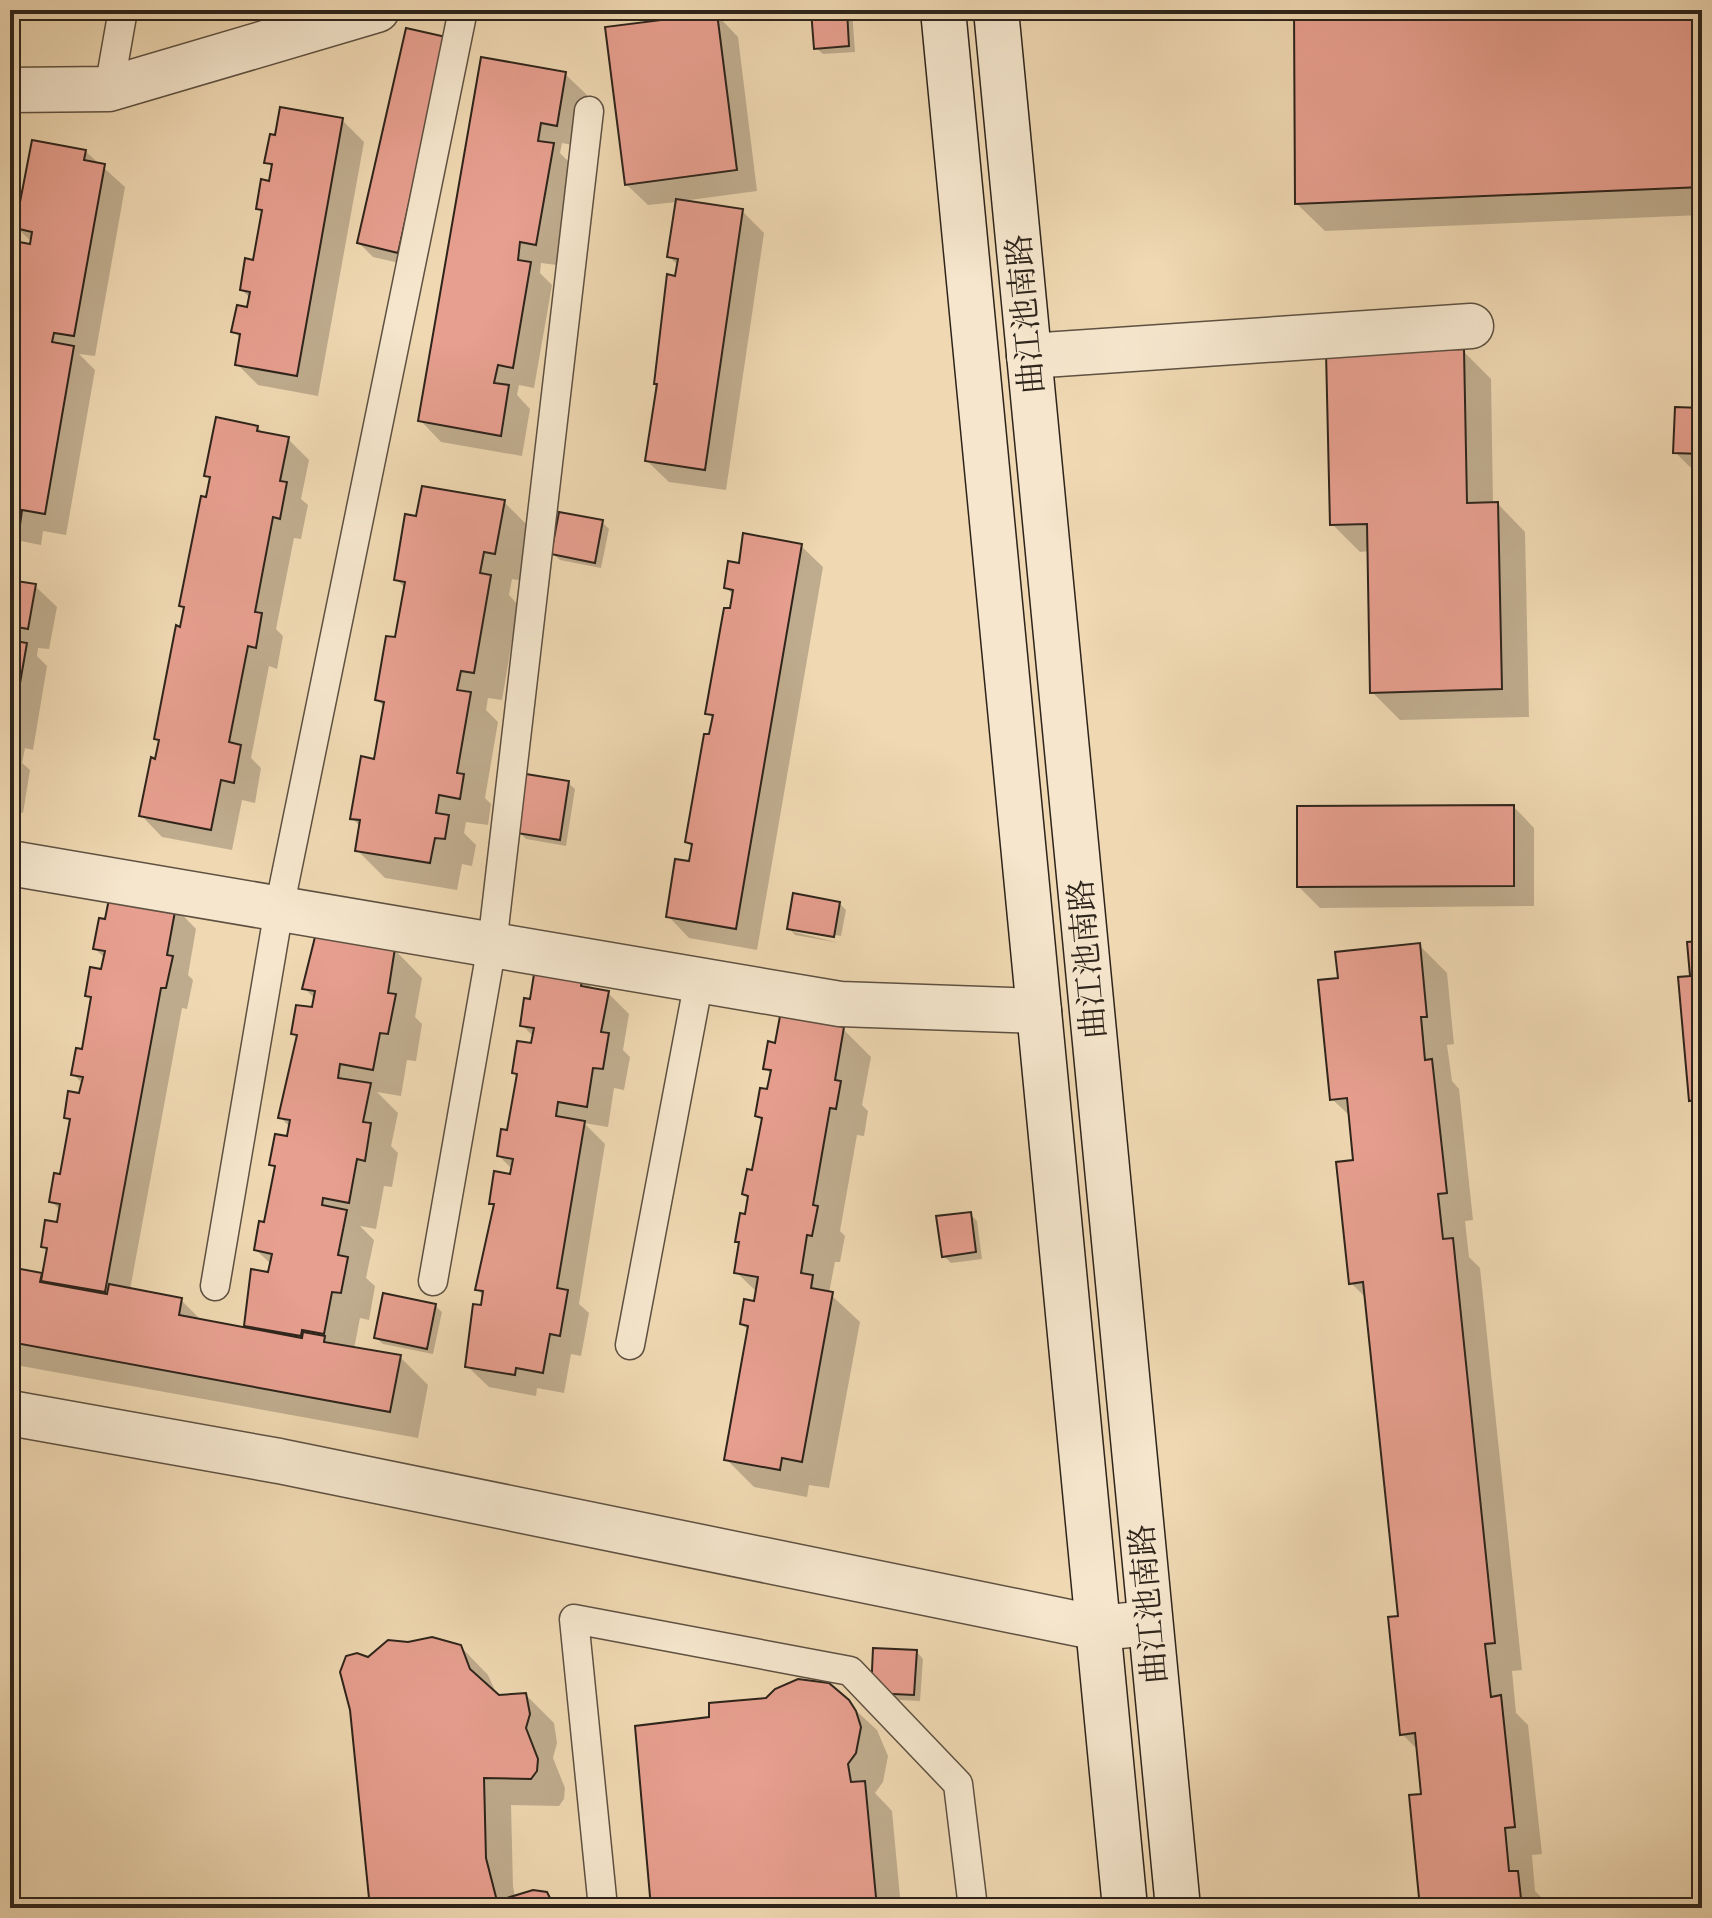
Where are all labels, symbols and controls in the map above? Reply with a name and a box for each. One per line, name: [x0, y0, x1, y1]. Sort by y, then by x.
street label: 曲江池南路: [996, 232, 1054, 396]
street label: 曲江池南路: [1058, 877, 1116, 1041]
street label: 曲江池南路: [1119, 1522, 1177, 1686]

